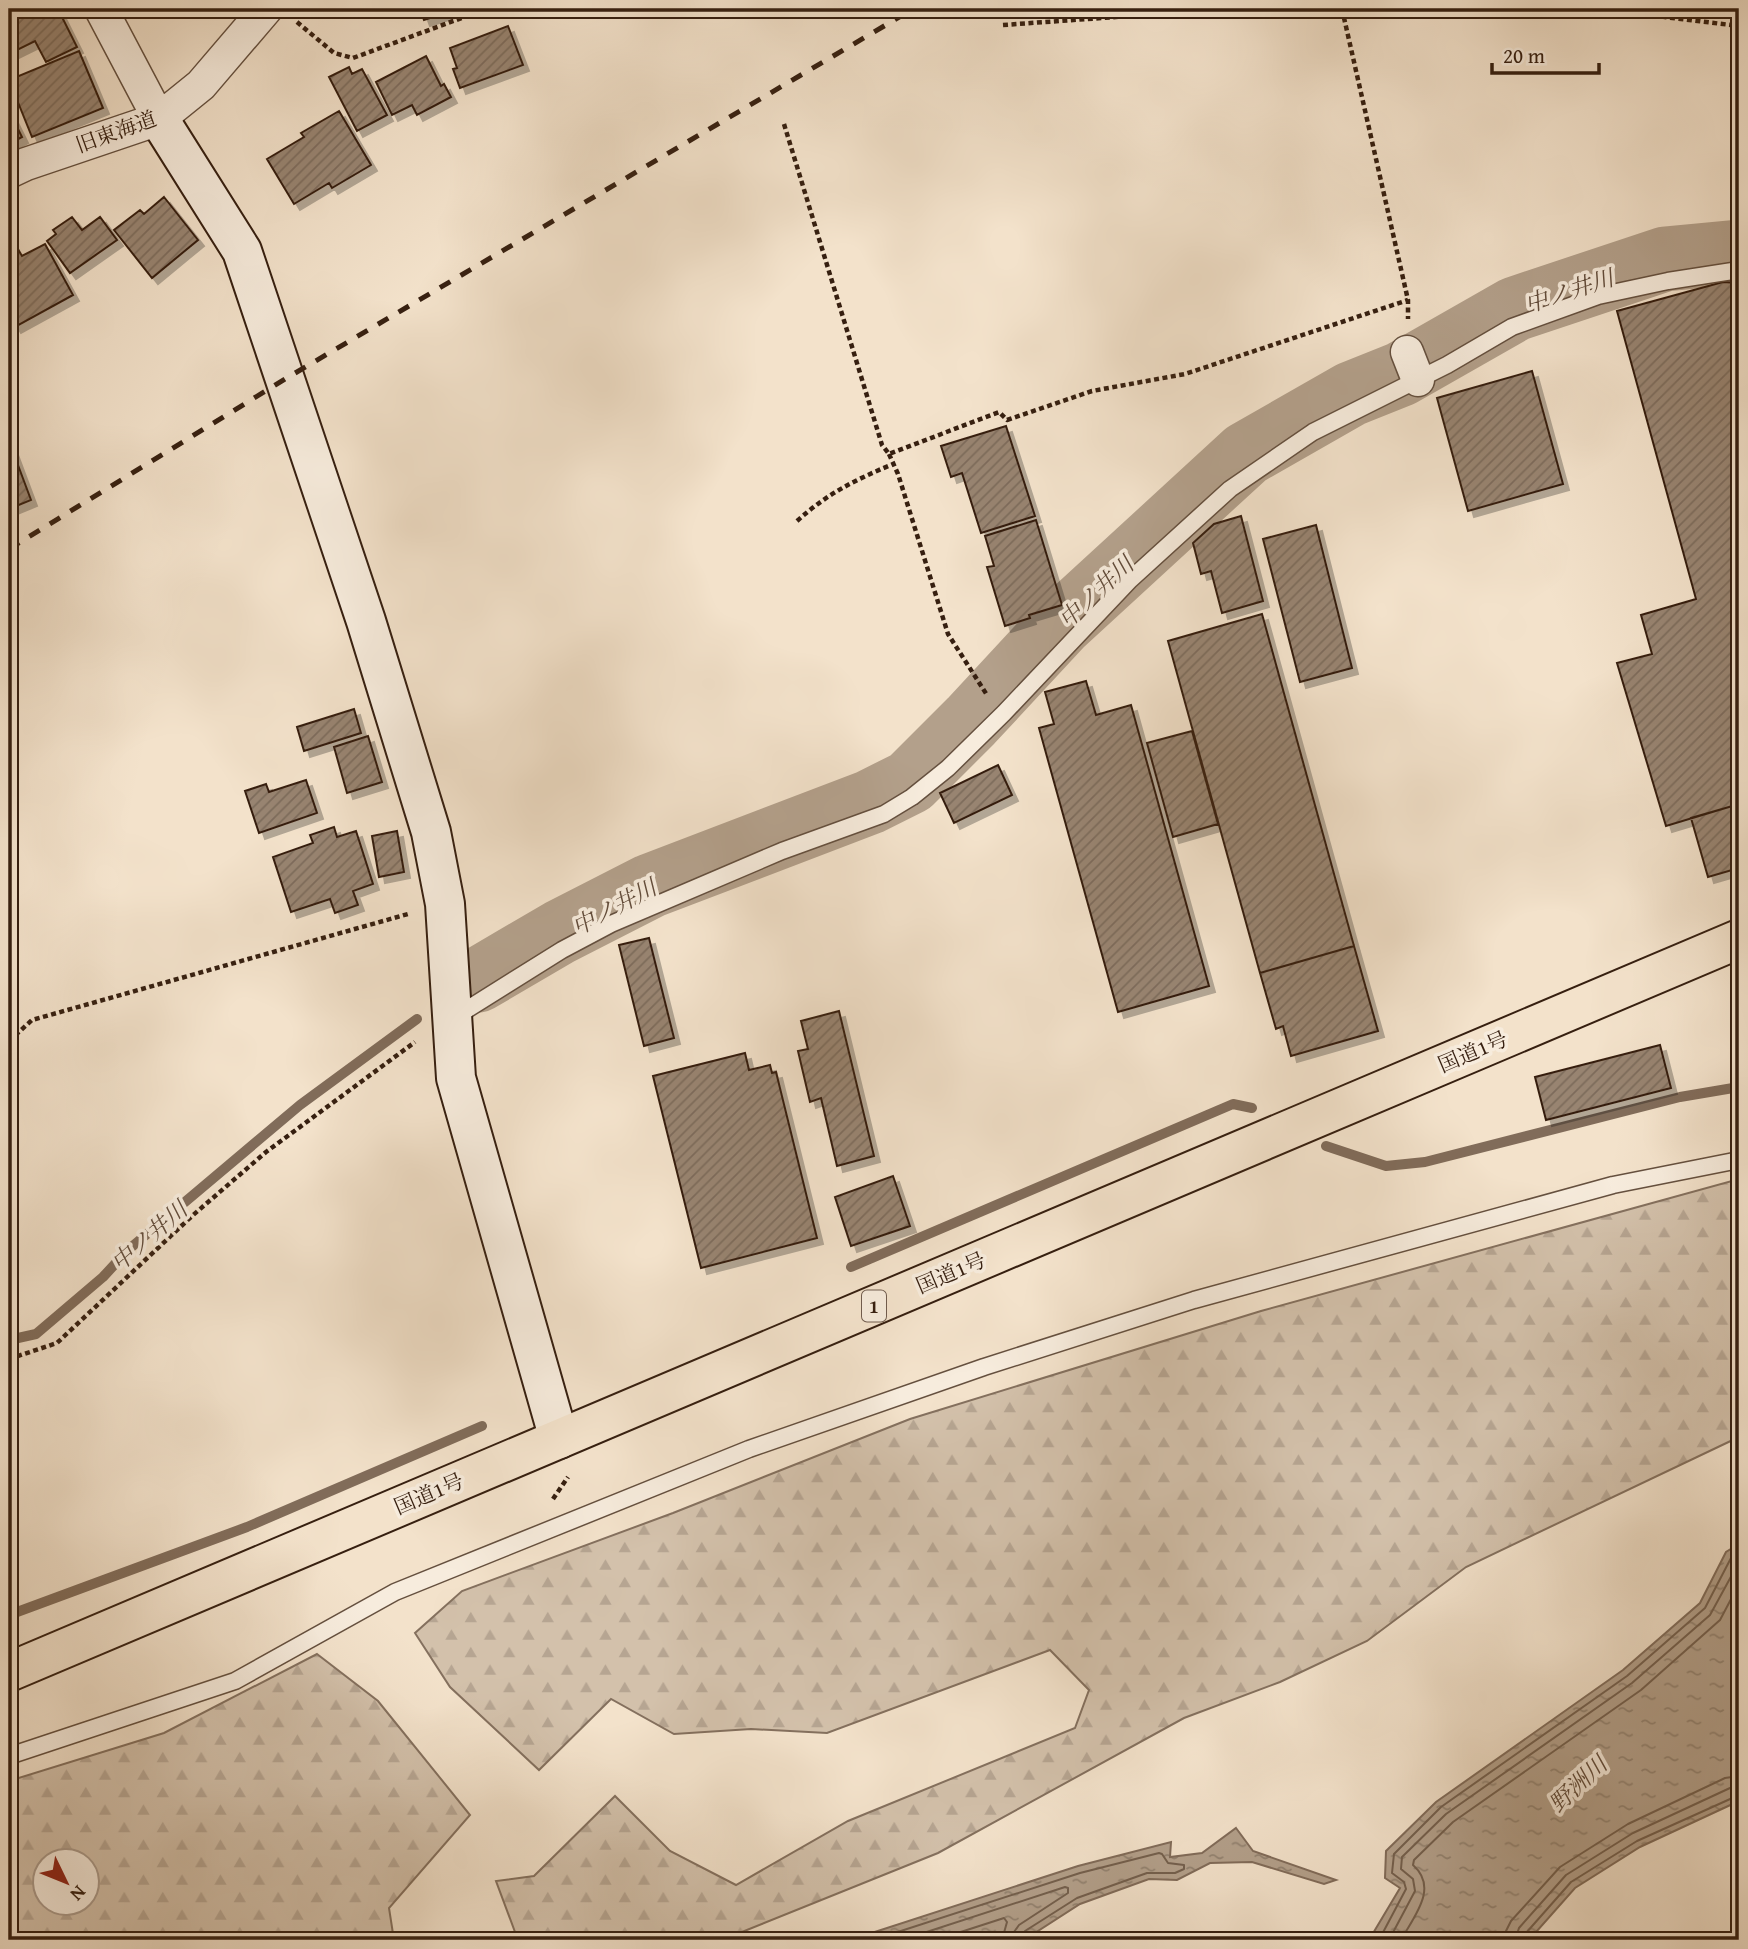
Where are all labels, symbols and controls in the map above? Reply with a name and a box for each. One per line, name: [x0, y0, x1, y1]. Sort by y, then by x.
scale bar: [1492, 32, 1599, 76]
text: 20 m: [1503, 40, 1545, 71]
street label: 旧東海道: [71, 103, 161, 160]
water label: 中ノ井川: [1520, 260, 1621, 320]
water label: 中ノ井川: [1051, 546, 1143, 635]
water label: 中ノ井川: [565, 869, 665, 943]
street label: 国道1号: [1433, 1023, 1513, 1080]
water label: 中ノ井川: [103, 1191, 196, 1278]
street label: 国道1号: [911, 1244, 991, 1301]
road number: 1: [862, 1290, 886, 1322]
street label: 国道1号: [389, 1465, 469, 1522]
water label: 野洲川: [1541, 1746, 1616, 1819]
north arrow: [32, 1848, 102, 1918]
text: N: [64, 1879, 93, 1908]

